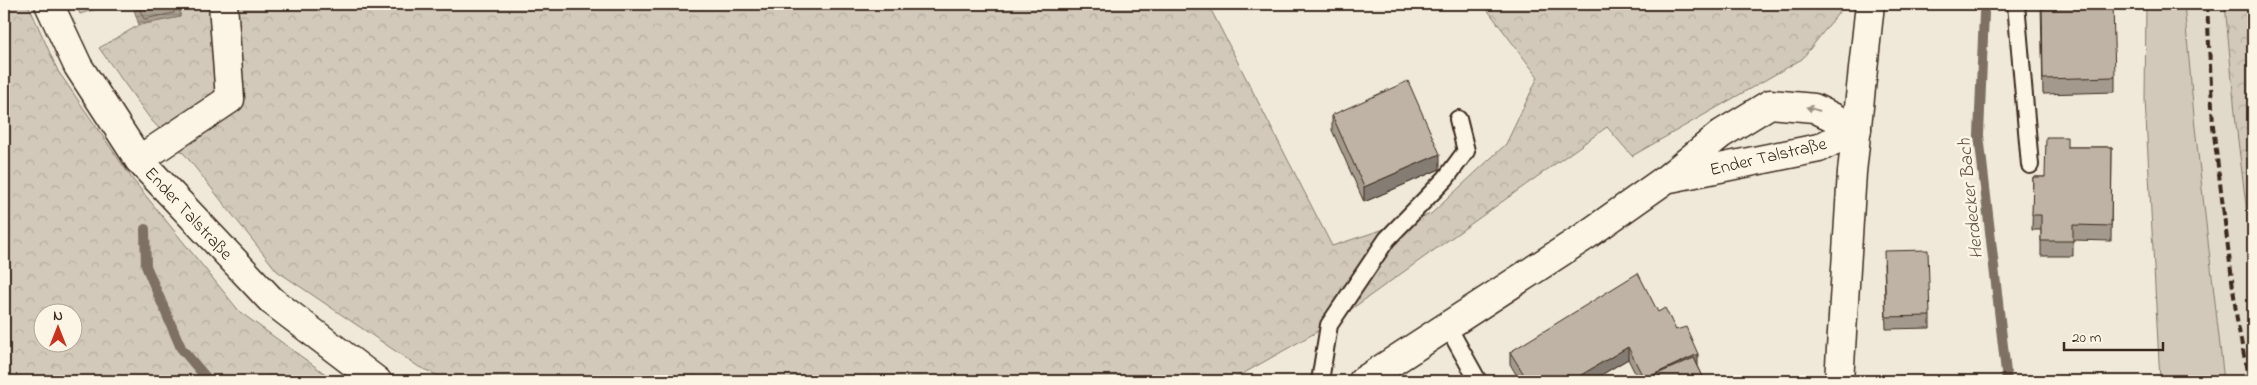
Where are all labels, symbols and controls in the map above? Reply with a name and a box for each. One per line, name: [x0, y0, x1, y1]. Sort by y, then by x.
one-way arrow: [1805, 104, 1820, 112]
street label: Ender Talstraße: [1708, 132, 1830, 184]
water label: Herdecker Bach: [1952, 136, 1991, 260]
street label: Ender Talstraße: [137, 162, 238, 267]
north arrow: [32, 302, 82, 352]
text: N: [53, 306, 63, 327]
scale bar: [2064, 320, 2163, 352]
text: 20 m: [2072, 327, 2102, 349]

